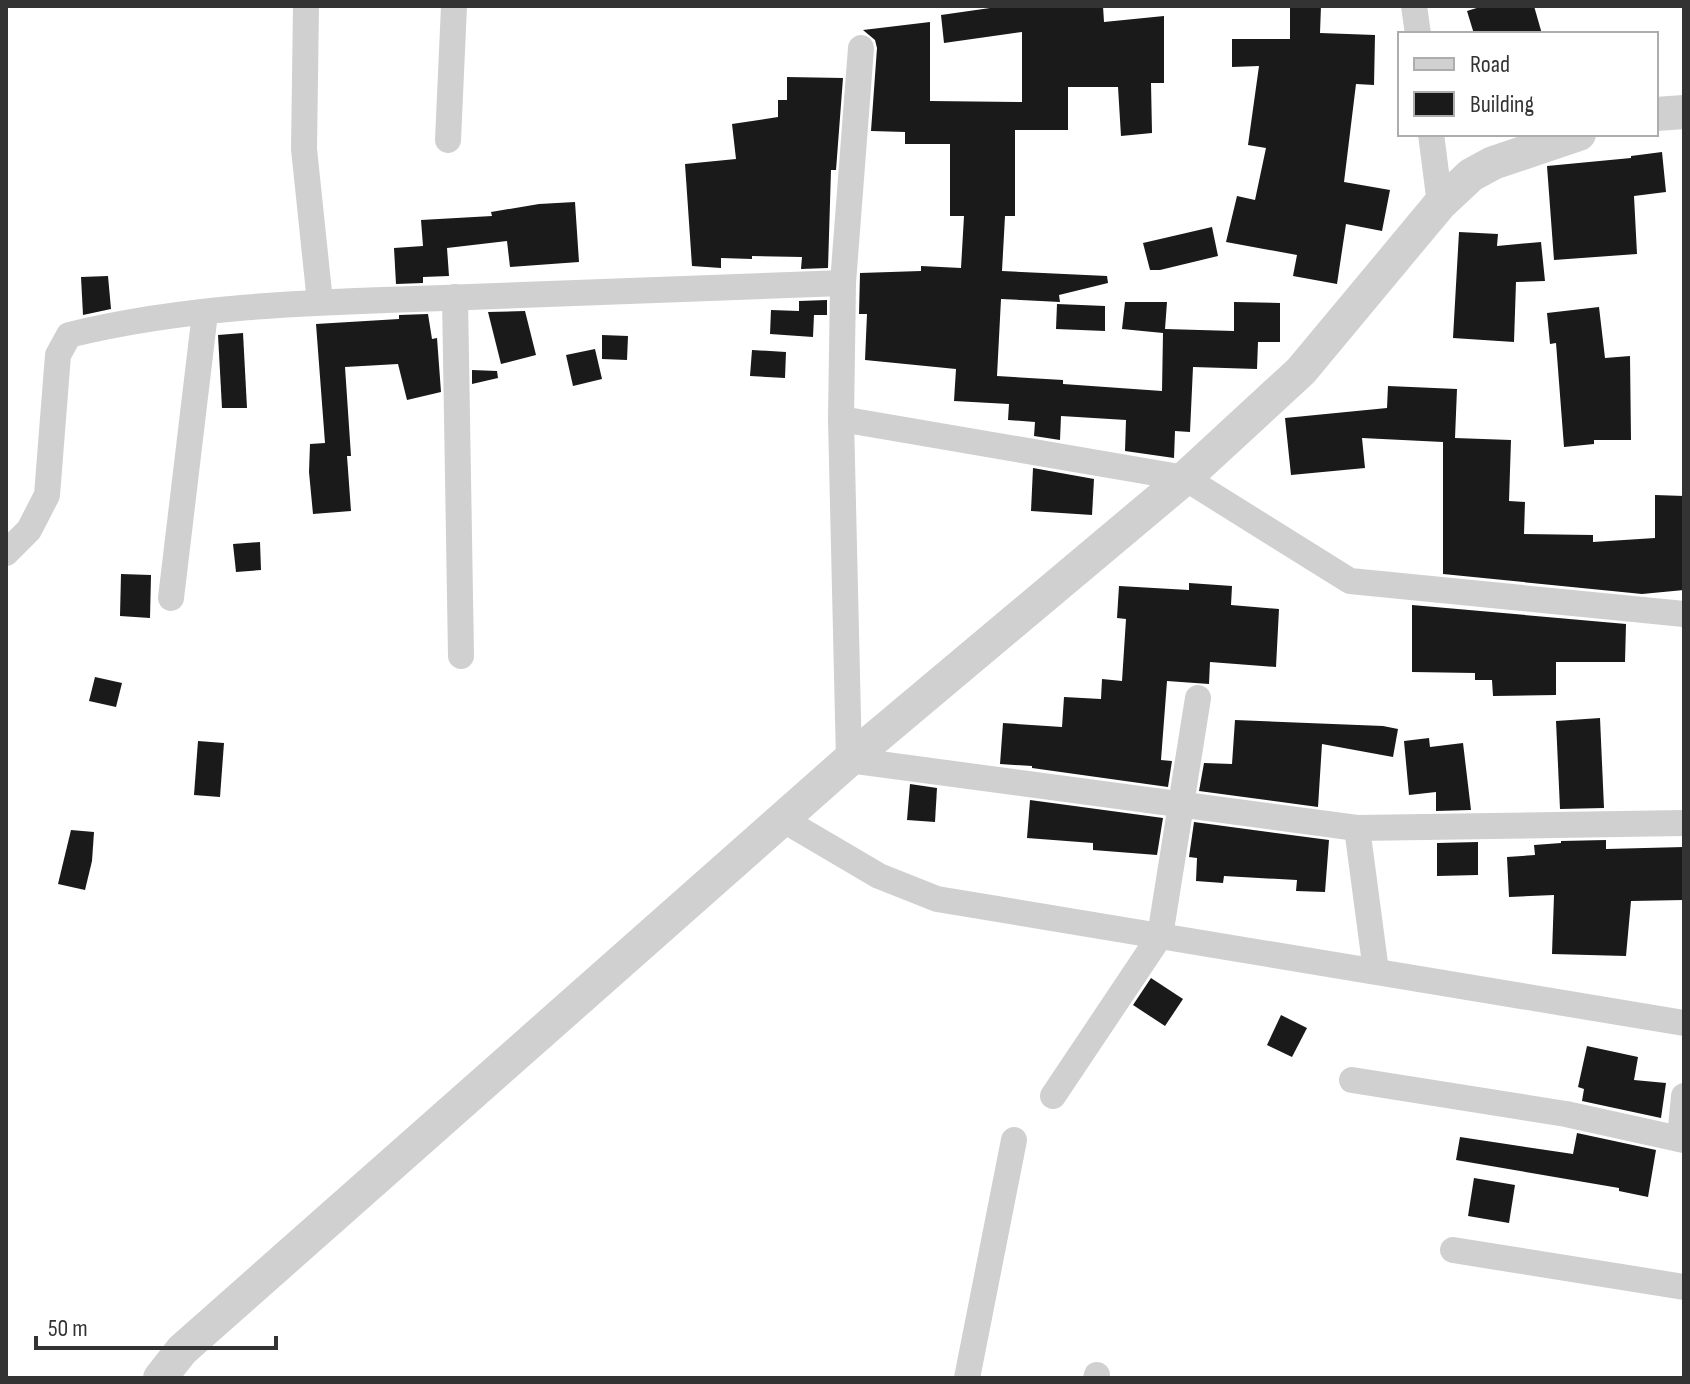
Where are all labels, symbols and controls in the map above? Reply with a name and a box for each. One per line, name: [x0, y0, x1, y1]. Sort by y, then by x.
legend: [1398, 32, 1658, 136]
text: Road: [1470, 50, 1510, 79]
text: Building: [1470, 90, 1534, 119]
scale bar: [36, 1300, 276, 1350]
text: 50 m: [48, 1314, 88, 1343]

